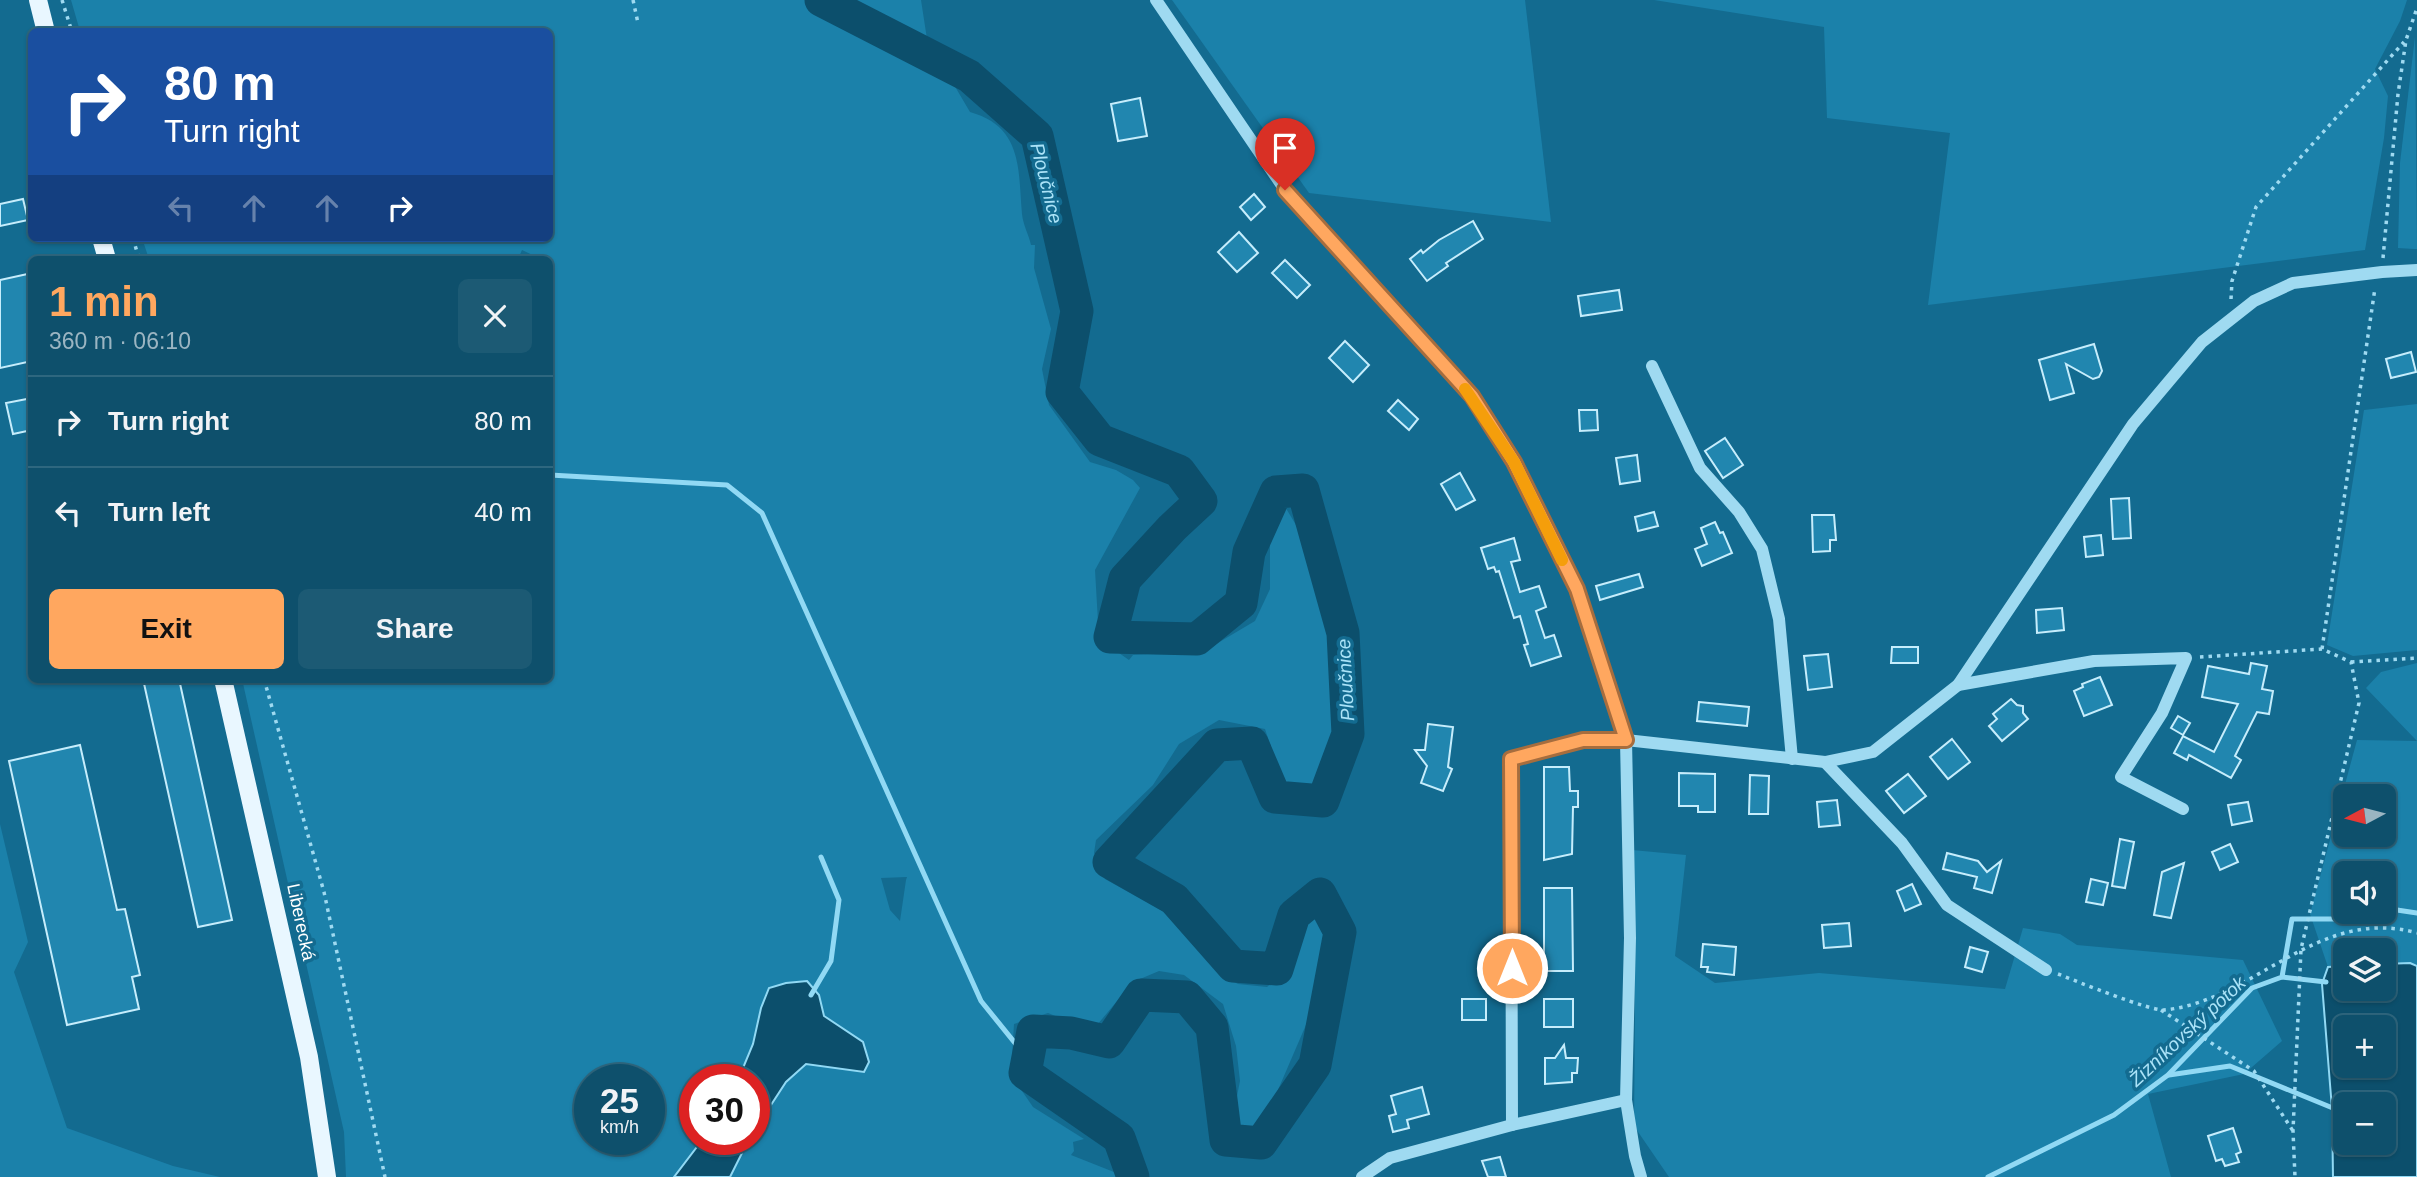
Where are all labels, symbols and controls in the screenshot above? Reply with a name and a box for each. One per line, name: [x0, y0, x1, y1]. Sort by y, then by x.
icon: right: [49, 56, 140, 147]
text: 80 m: [164, 56, 276, 110]
text: Turn right: [164, 113, 300, 149]
pin: [1255, 118, 1315, 190]
icon: arrive: [1266, 129, 1304, 167]
water label: Ploučnice: [1026, 141, 1067, 226]
icon: left: [162, 189, 200, 227]
icon: ahead: [235, 189, 273, 227]
icon: ahead: [308, 189, 346, 227]
icon: right: [381, 189, 419, 227]
text: 1 min: [49, 278, 159, 325]
button: close: [458, 279, 532, 353]
text: 360 m · 06:10: [49, 328, 191, 354]
icon: right: [49, 403, 87, 441]
text: Turn right: [108, 406, 229, 436]
text: 80 m: [474, 406, 532, 436]
icon: left: [49, 494, 87, 532]
text: Turn left: [108, 497, 210, 527]
text: 40 m: [474, 497, 532, 527]
button: Exit: [49, 589, 284, 669]
button: Share: [298, 589, 532, 669]
water label: Ploučnice: [1333, 638, 1358, 722]
north arrow: [2333, 784, 2396, 847]
map controls: [2333, 784, 2396, 1155]
button: sound: [2333, 861, 2396, 924]
street label: Liberecká: [283, 882, 319, 963]
position arrow: [1475, 931, 1549, 1005]
button: layers: [2333, 938, 2396, 1001]
water label: Žizníkovský potok: [2124, 971, 2251, 1091]
button: +: [2333, 1015, 2396, 1078]
speed limit sign: 30: [679, 1064, 770, 1155]
text: 25: [600, 1081, 639, 1120]
button: −: [2333, 1092, 2396, 1155]
text: km/h: [600, 1117, 639, 1137]

